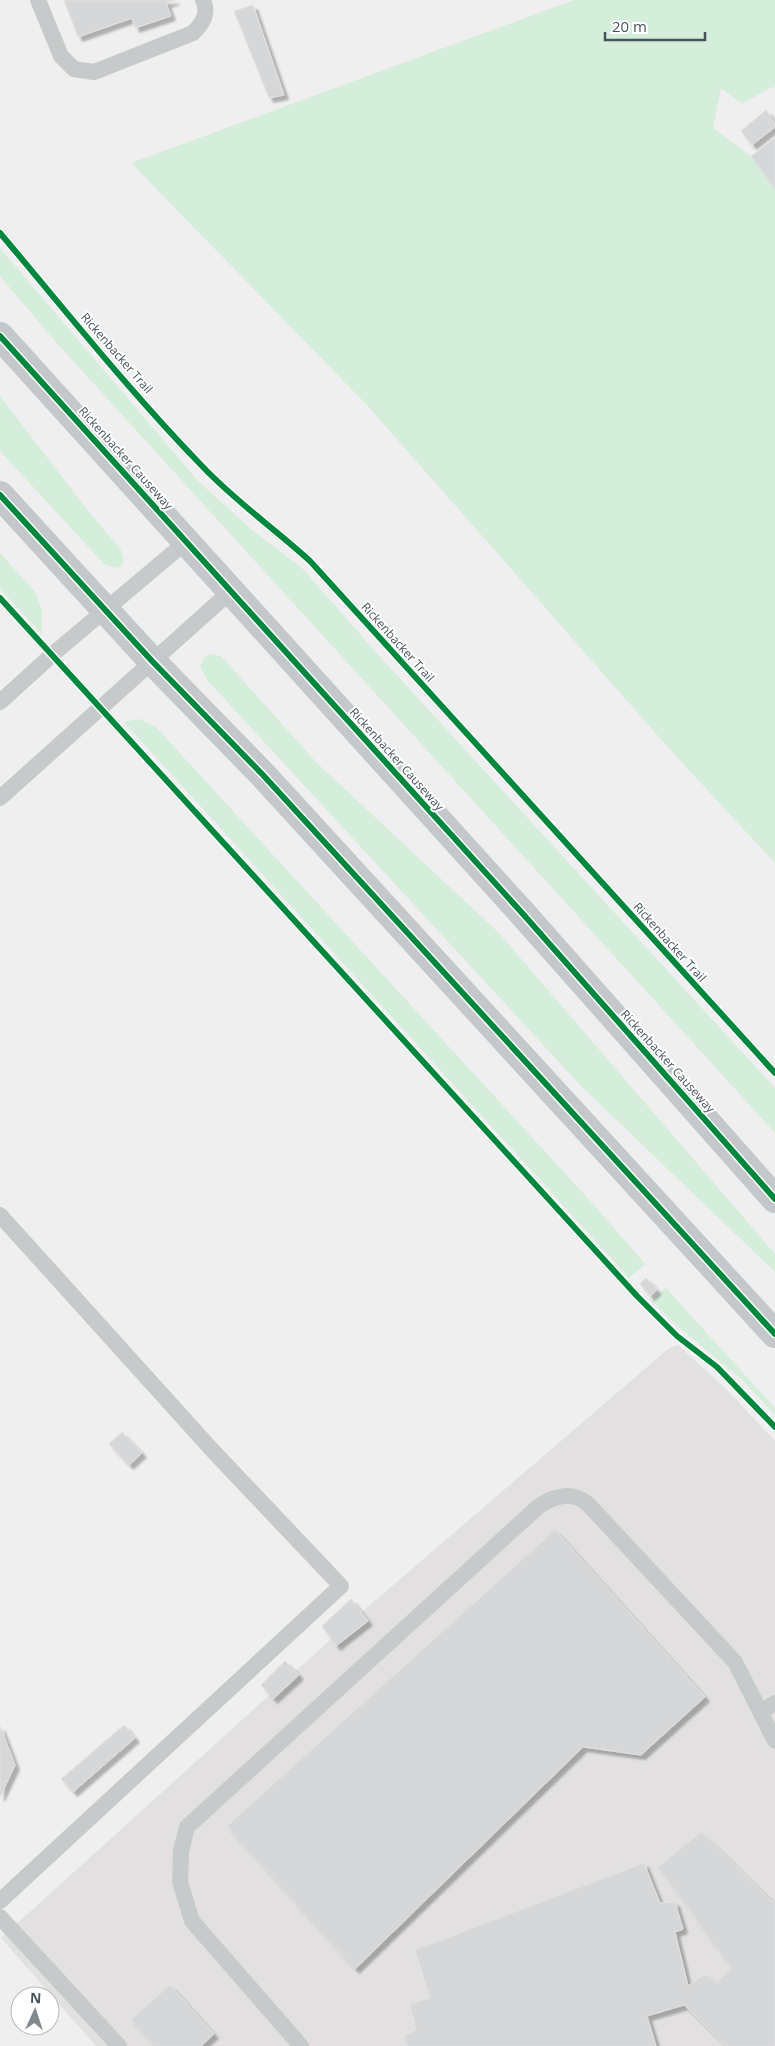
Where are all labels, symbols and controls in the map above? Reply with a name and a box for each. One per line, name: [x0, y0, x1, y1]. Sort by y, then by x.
scale bar: [605, 10, 705, 42]
text: 20 m: [612, 16, 647, 36]
street label: Rickenbacker Trail: [77, 309, 157, 397]
street label: Rickenbacker Causeway: [75, 403, 178, 514]
street label: Rickenbacker Trail: [358, 599, 438, 685]
street label: Rickenbacker Causeway: [346, 704, 449, 815]
street label: Rickenbacker Trail: [630, 899, 710, 985]
street label: Rickenbacker Causeway: [617, 1006, 720, 1117]
north arrow: [10, 1986, 60, 2036]
text: N: [30, 1988, 42, 2007]

